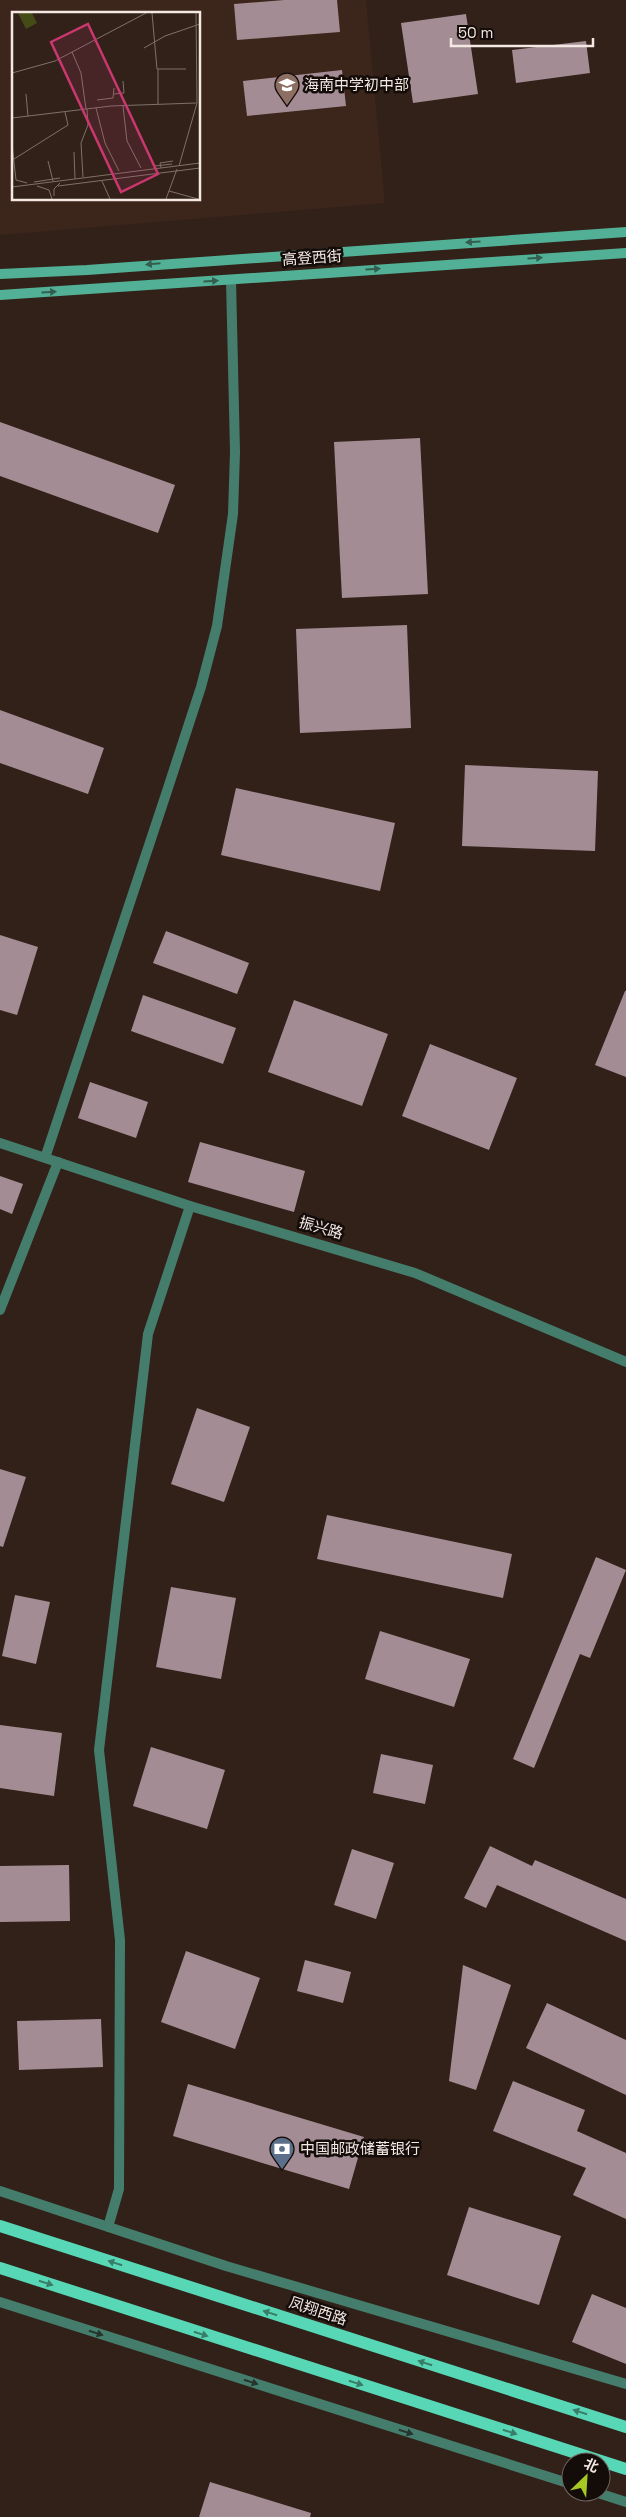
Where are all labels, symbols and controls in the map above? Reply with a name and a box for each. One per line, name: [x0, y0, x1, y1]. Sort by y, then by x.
inset map: [12, 12, 200, 200]
scale bar: [451, 15, 594, 47]
text: 50 m: [458, 23, 493, 42]
school or university icon: 海南中学初中部: [274, 72, 300, 106]
place label: 海南中学初中部: [304, 75, 409, 94]
one-way arrow: [464, 239, 480, 247]
street label: 高登西街: [281, 246, 343, 269]
one-way arrow: [527, 254, 543, 262]
one-way arrow: [145, 261, 161, 269]
one-way arrow: [365, 264, 381, 272]
one-way arrow: [203, 277, 219, 285]
one-way arrow: [41, 288, 57, 296]
street label: 振兴路: [297, 1212, 345, 1243]
bank icon: 中国邮政储蓄银行: [269, 2136, 295, 2170]
place label: 中国邮政储蓄银行: [300, 2139, 420, 2158]
one-way arrow: [108, 2259, 123, 2267]
one-way arrow: [39, 2280, 54, 2288]
street label: 凤翔西路: [287, 2292, 350, 2329]
one-way arrow: [262, 2309, 277, 2317]
one-way arrow: [89, 2329, 104, 2337]
one-way arrow: [193, 2331, 208, 2338]
one-way arrow: [417, 2358, 432, 2366]
one-way arrow: [244, 2379, 259, 2386]
one-way arrow: [348, 2380, 363, 2388]
one-way arrow: [572, 2408, 587, 2415]
one-way arrow: [399, 2428, 414, 2436]
one-way arrow: [503, 2429, 518, 2437]
north arrow: [561, 2452, 611, 2502]
text: 北: [581, 2454, 602, 2476]

